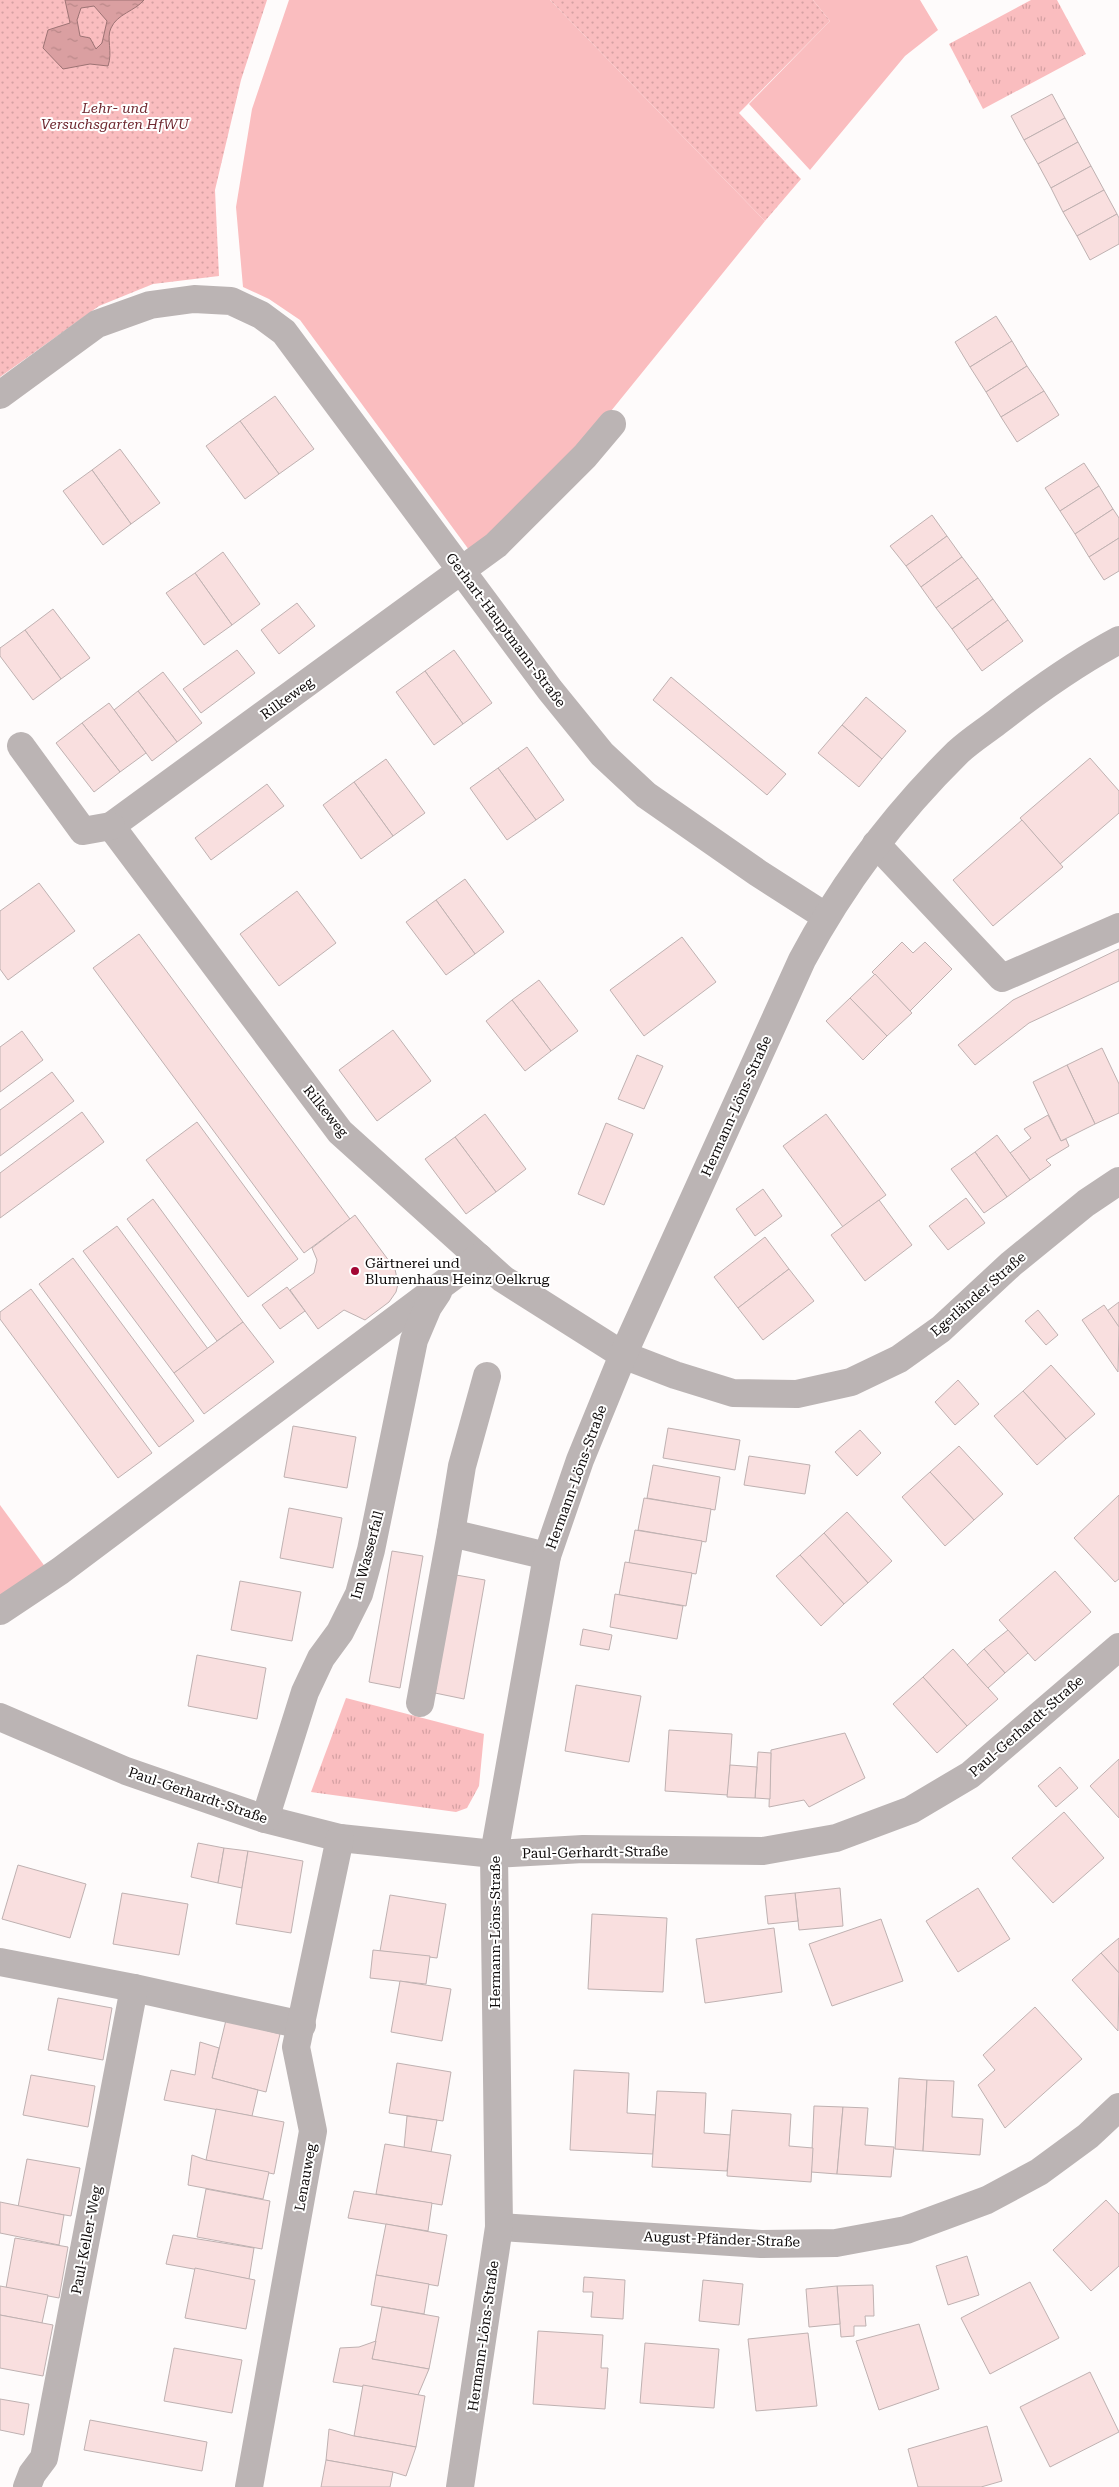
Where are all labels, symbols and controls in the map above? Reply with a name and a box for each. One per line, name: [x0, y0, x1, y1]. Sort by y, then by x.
park label: Lehr- und Versuchsgarten HfWU: [41, 100, 190, 132]
street label: Gerhart-Hauptmann-Straße: [443, 550, 569, 710]
street label: Rilkeweg: [257, 673, 317, 723]
street label: Hermann-Löns-Straße: [698, 1033, 774, 1179]
street label: Rilkeweg: [300, 1082, 352, 1140]
street label: Egerländer Straße: [927, 1248, 1029, 1340]
place label: Gärtnerei und Blumenhaus Heinz Oelkrug: [365, 1255, 549, 1287]
marker: Gärtnerei und Blumenhaus Heinz Oelkrug: [349, 1265, 361, 1277]
street label: Hermann-Löns-Straße: [542, 1402, 610, 1551]
street label: Im Wasserfall: [348, 1508, 387, 1601]
street label: Paul-Gerhardt-Straße: [966, 1672, 1087, 1780]
street label: Paul-Gerhardt-Straße: [126, 1764, 270, 1826]
street label: Paul-Gerhardt-Straße: [522, 1843, 668, 1861]
street label: Hermann-Löns-Straße: [487, 1856, 503, 2008]
street label: Lenauweg: [291, 2142, 319, 2212]
street label: Paul-Keller-Weg: [68, 2184, 104, 2296]
street label: August-Pfänder-Straße: [643, 2228, 801, 2250]
street label: Hermann-Löns-Straße: [464, 2259, 502, 2412]

